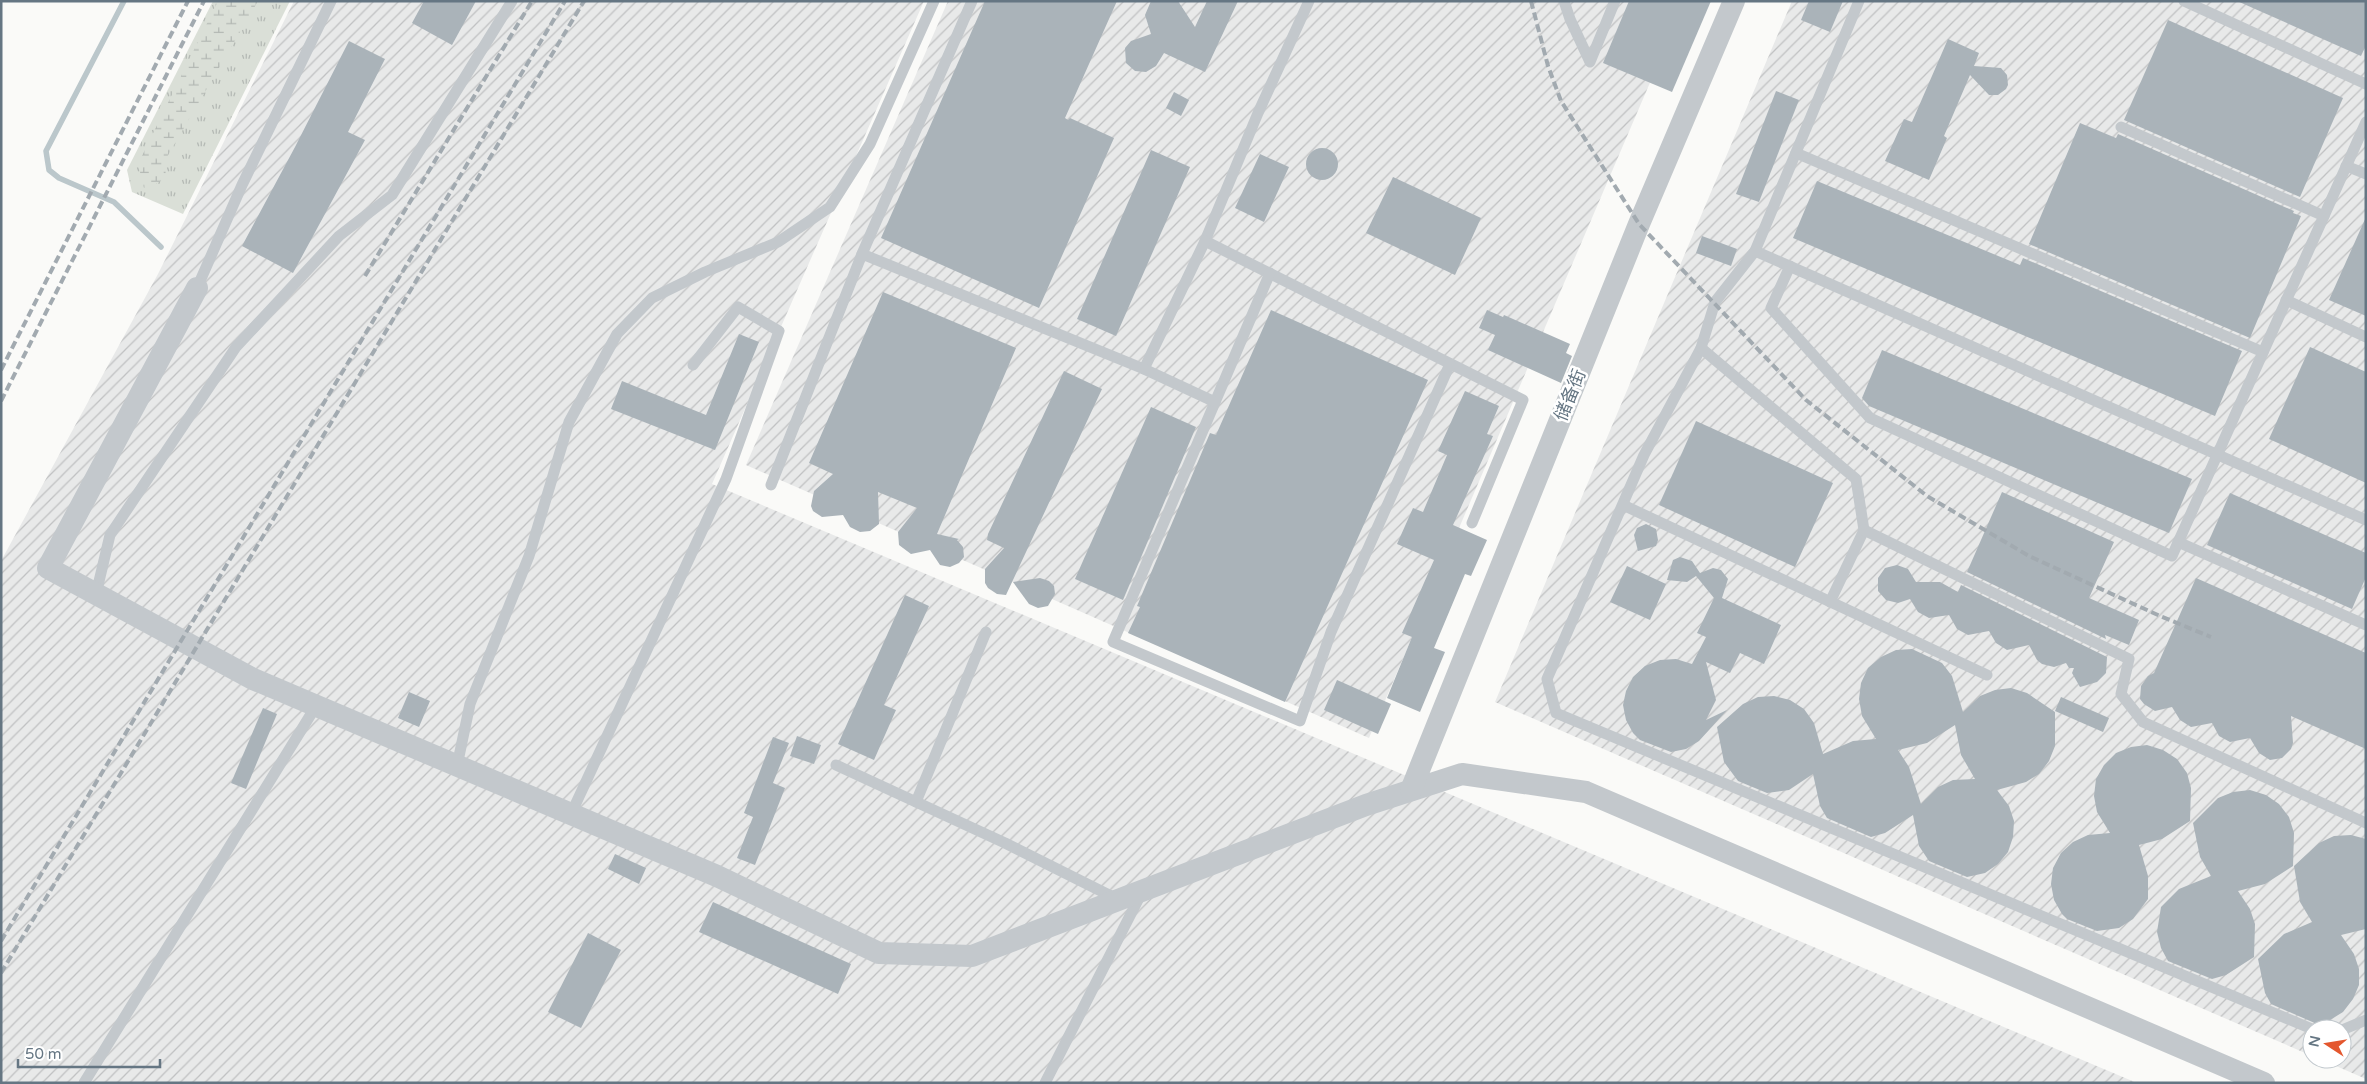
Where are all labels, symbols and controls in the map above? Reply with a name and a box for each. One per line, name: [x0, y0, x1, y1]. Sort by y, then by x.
street label: 储备街: [1550, 366, 1590, 424]
north arrow: [2302, 1019, 2352, 1069]
text: N: [2305, 1034, 2324, 1049]
scale bar: [18, 1036, 160, 1068]
text: 50 m: [25, 1045, 62, 1063]

